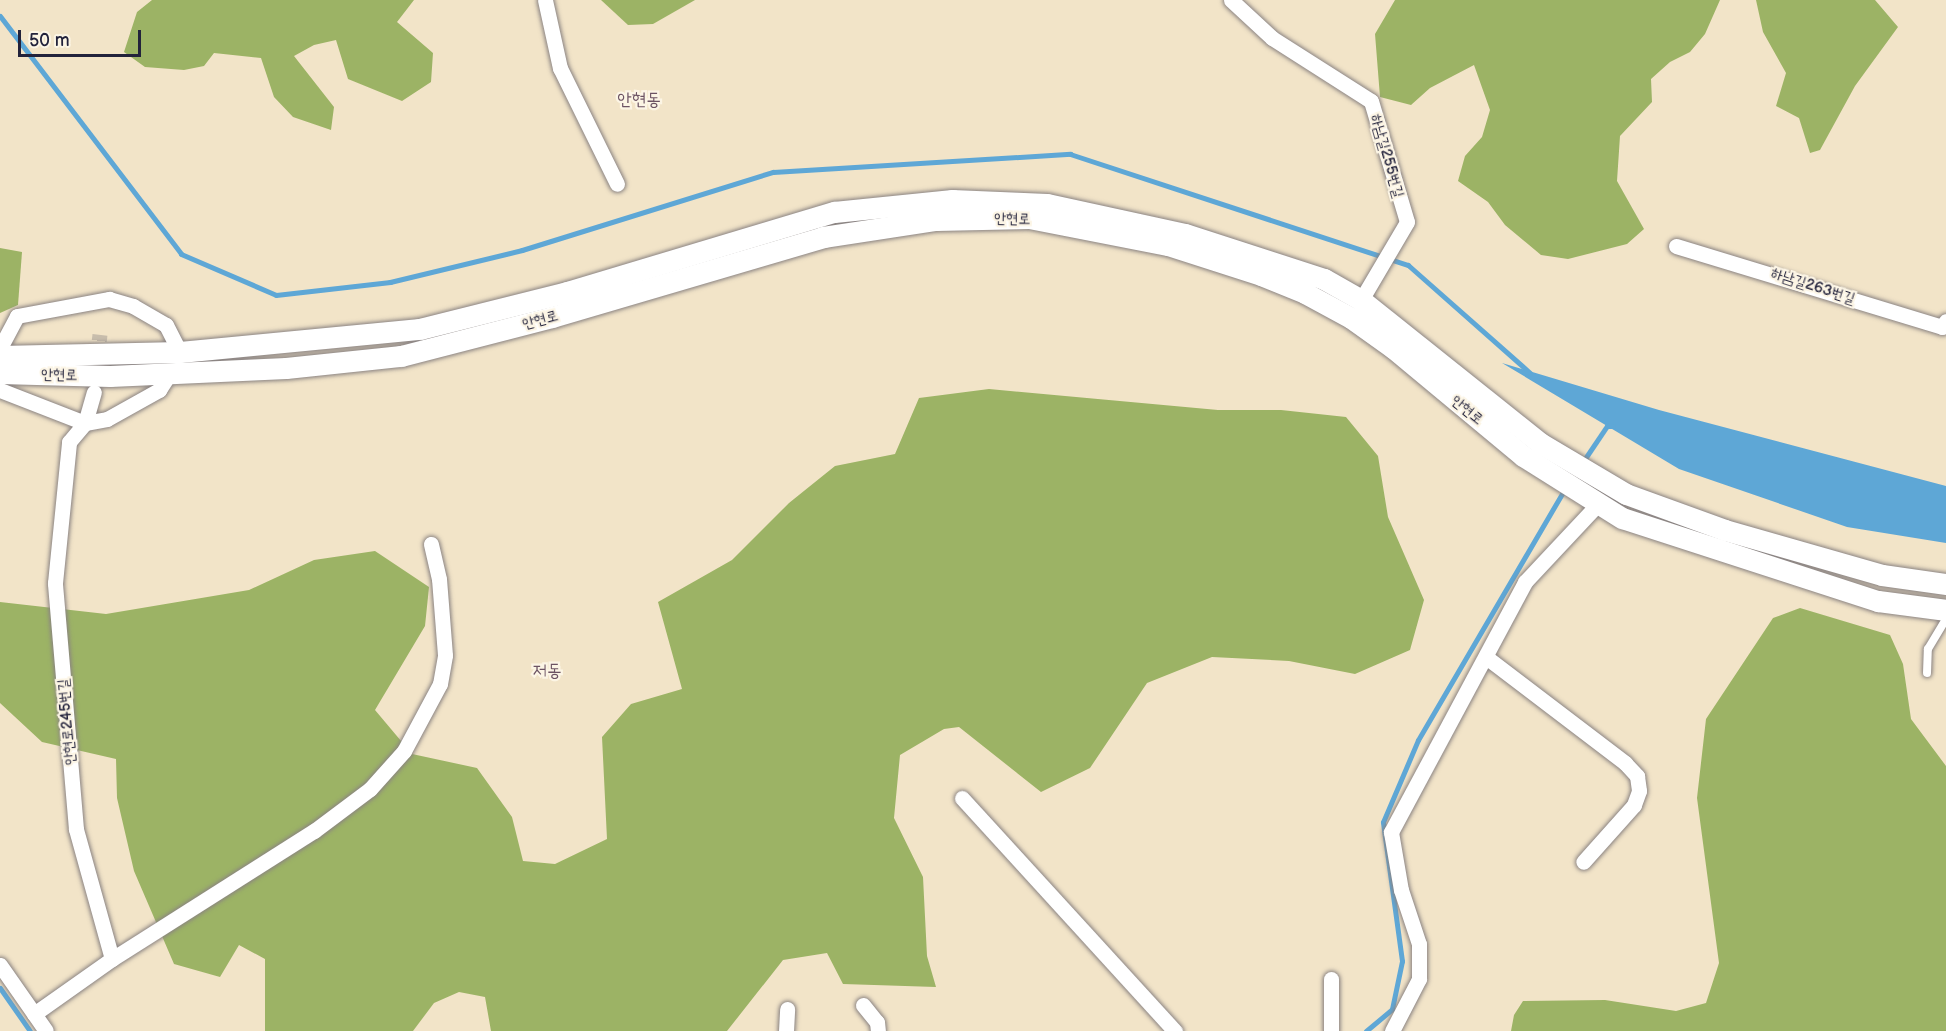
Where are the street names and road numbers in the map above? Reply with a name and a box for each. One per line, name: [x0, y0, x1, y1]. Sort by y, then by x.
street label: 하남길255번길: [1366, 112, 1408, 200]
street label: 안현로: [994, 210, 1030, 228]
street label: 하남길263번길: [1769, 264, 1857, 308]
street label: 안현로: [520, 307, 560, 333]
street label: 안현로: [41, 366, 77, 384]
street label: 안현로: [1447, 392, 1487, 428]
street label: 안현로245번길: [54, 678, 80, 766]

